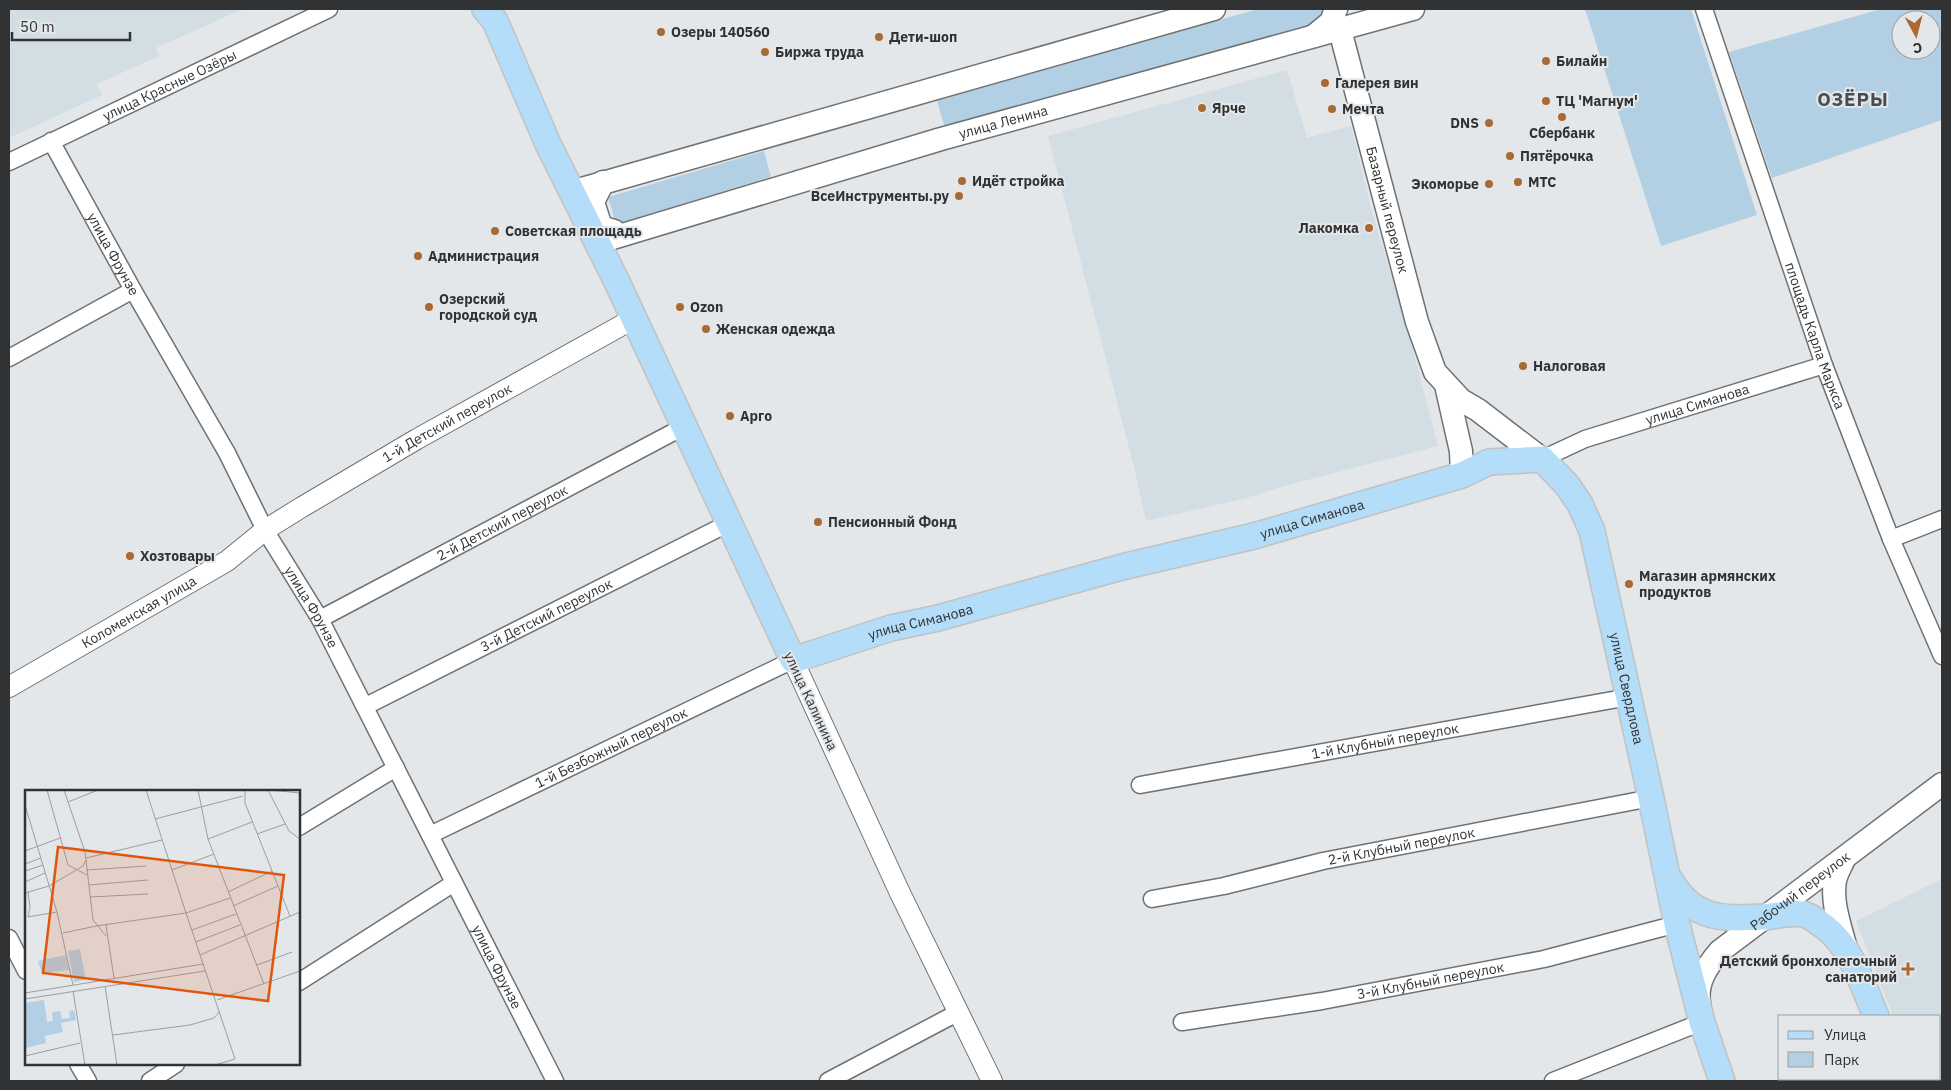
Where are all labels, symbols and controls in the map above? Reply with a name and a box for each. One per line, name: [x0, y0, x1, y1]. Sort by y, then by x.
scale bar: [12, 10, 130, 42]
north arrow: [1891, 10, 1941, 60]
text: 50 m: [20, 17, 55, 36]
place label: Озеры 140560: [671, 23, 770, 41]
marker: Озеры 140560: [655, 26, 667, 38]
place label: Дети-шоп: [889, 28, 957, 46]
marker: Дети-шоп: [873, 31, 885, 43]
text: С: [1912, 38, 1923, 57]
place label: Биржа труда: [775, 43, 864, 61]
street label: улица Красные Озёры: [100, 46, 239, 125]
marker: Биржа труда: [759, 46, 771, 58]
place label: Билайн: [1556, 52, 1607, 70]
marker: Билайн: [1540, 55, 1552, 67]
place label: Галерея вин: [1335, 74, 1419, 92]
marker: Галерея вин: [1319, 77, 1331, 89]
district label: ОЗЁРЫ: [1817, 87, 1889, 111]
place label: ТЦ 'Магнум': [1556, 92, 1638, 110]
marker: ТЦ 'Магнум': [1540, 95, 1552, 107]
place label: Ярче: [1212, 99, 1246, 117]
place label: Мечта: [1342, 100, 1384, 118]
street label: улица Ленина: [957, 101, 1050, 143]
marker: Ярче: [1196, 102, 1208, 114]
marker: Мечта: [1326, 103, 1338, 115]
marker: Сбербанк: [1556, 111, 1568, 123]
place label: DNS: [1450, 114, 1479, 132]
marker: DNS: [1483, 117, 1495, 129]
place label: Сбербанк: [1529, 124, 1595, 142]
street label: Базарный переулок: [1362, 144, 1413, 276]
place label: Пятёрочка: [1520, 147, 1593, 165]
marker: Пятёрочка: [1504, 150, 1516, 162]
place label: Идёт стройка: [972, 172, 1065, 190]
place label: МТС: [1528, 173, 1556, 191]
marker: Идёт стройка: [956, 175, 968, 187]
place label: Экоморье: [1411, 175, 1479, 193]
marker: МТС: [1512, 176, 1524, 188]
marker: Экоморье: [1483, 178, 1495, 190]
place label: ВсеИнструменты.ру: [811, 187, 950, 205]
marker: ВсеИнструменты.ру: [953, 190, 965, 202]
street label: улица Фрунзе: [83, 209, 143, 299]
place label: Лакомка: [1298, 219, 1359, 237]
place label: Советская площадь: [505, 222, 642, 240]
marker: Лакомка: [1363, 222, 1375, 234]
marker: Советская площадь: [489, 225, 501, 237]
place label: Администрация: [428, 247, 539, 265]
marker: Администрация: [412, 250, 424, 262]
street label: площадь Карла Маркса: [1781, 260, 1849, 412]
place label: Озерский городской суд: [439, 290, 537, 324]
place label: Ozon: [690, 298, 723, 316]
marker: Озерский городской суд: [423, 301, 435, 313]
marker: Ozon: [674, 301, 686, 313]
place label: Женская одежда: [716, 320, 835, 338]
marker: Женская одежда: [700, 323, 712, 335]
place label: Налоговая: [1533, 357, 1606, 375]
marker: Налоговая: [1517, 360, 1529, 372]
street label: 1-й Детский переулок: [379, 379, 515, 467]
street label: улица Симанова: [1643, 380, 1752, 429]
place label: Арго: [740, 407, 772, 425]
marker: Арго: [724, 410, 736, 422]
street label: 2-й Детский переулок: [433, 481, 571, 565]
street label: улица Симанова: [1258, 495, 1367, 543]
place label: Пенсионный Фонд: [828, 513, 957, 531]
marker: Пенсионный Фонд: [812, 516, 824, 528]
place label: Хозтовары: [140, 547, 215, 565]
marker: Хозтовары: [124, 550, 136, 562]
street label: улица Фрунзе: [280, 563, 342, 651]
place label: Магазин армянских продуктов: [1639, 567, 1776, 601]
street label: Коломенская улица: [78, 571, 200, 652]
street label: 3-й Детский переулок: [477, 574, 616, 656]
marker: Магазин армянских продуктов: [1623, 578, 1635, 590]
street label: улица Симанова: [866, 600, 975, 644]
street label: улица Свердлова: [1606, 631, 1648, 746]
street label: улица Калинина: [780, 649, 842, 754]
street label: 1-й Безбожный переулок: [532, 703, 690, 792]
street label: 1-й Клубный переулок: [1310, 719, 1460, 763]
inset map: [25, 790, 300, 1065]
street label: 2-й Клубный переулок: [1326, 823, 1477, 869]
street label: Рабочий переулок: [1746, 847, 1854, 934]
street label: улица Фрунзе: [468, 922, 526, 1012]
place label: Детский бронхолегочный санаторий: [1720, 952, 1897, 986]
street label: 3-й Клубный переулок: [1355, 958, 1506, 1003]
marker: Детский бронхолегочный санаторий: [1901, 962, 1915, 976]
legend: [1778, 1015, 1941, 1080]
text: Улица: [1824, 1025, 1866, 1044]
text: Парк: [1824, 1050, 1859, 1069]

